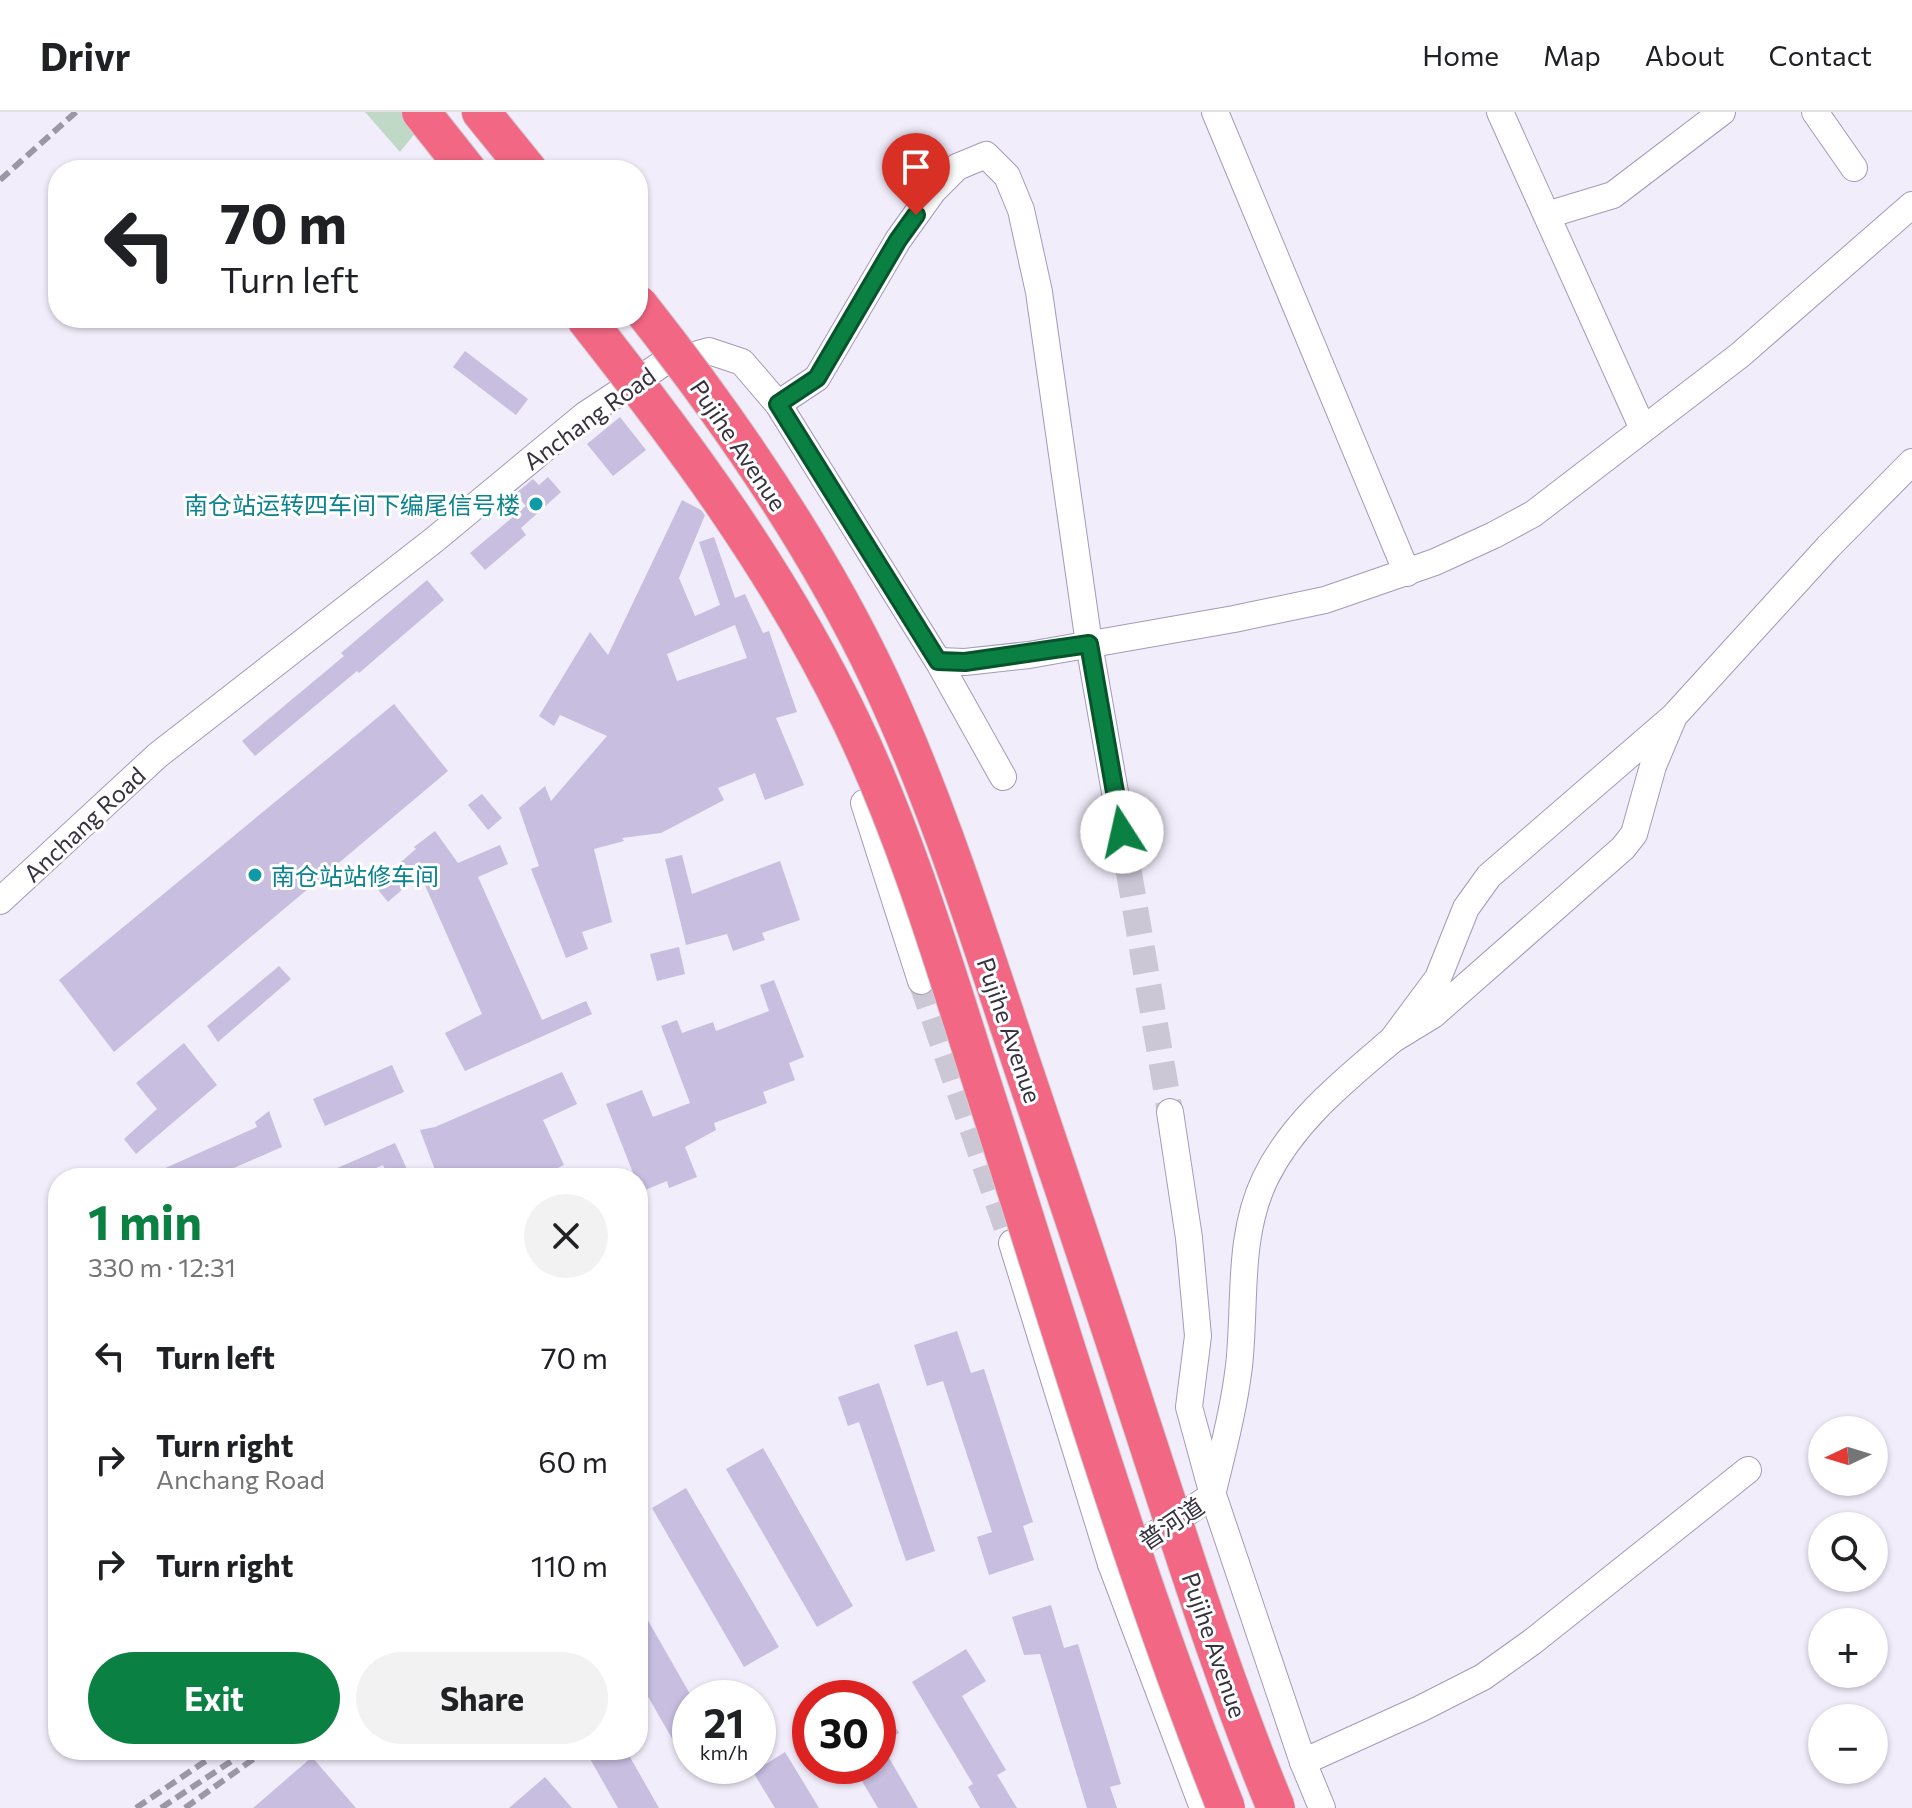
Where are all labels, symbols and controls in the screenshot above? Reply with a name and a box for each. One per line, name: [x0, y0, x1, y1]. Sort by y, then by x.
text: Drivr: [40, 32, 130, 79]
text: Home: [1422, 38, 1499, 72]
text: Map: [1543, 38, 1601, 72]
text: About: [1645, 38, 1725, 72]
text: Contact: [1769, 38, 1872, 72]
pin: [882, 133, 950, 215]
icon: arrive: [894, 145, 938, 189]
text: 70 m: [220, 187, 347, 256]
icon: left: [88, 192, 192, 296]
text: Turn left: [220, 256, 359, 300]
street label: Anchang Road: [517, 360, 661, 476]
street label: Pujihe Avenue: [685, 374, 793, 516]
place label: 南仓站运转四车间下编尾信号楼: [184, 490, 520, 519]
marker: 南仓站运转四车间下编尾信号楼: [527, 495, 545, 513]
street label: Anchang Road: [17, 760, 151, 888]
position arrow: [1080, 790, 1164, 874]
place label: 南仓站站修车间: [271, 861, 439, 890]
marker: 南仓站站修车间: [246, 866, 264, 884]
street label: Pujihe Avenue: [972, 954, 1048, 1106]
text: 1 min: [88, 1191, 202, 1250]
button: close: [524, 1194, 608, 1278]
text: 330 m · 12:31: [88, 1251, 236, 1282]
icon: left: [88, 1334, 132, 1378]
text: Turn left: [156, 1338, 275, 1375]
text: 70 m: [541, 1338, 608, 1375]
north arrow: [1808, 1416, 1888, 1496]
map controls: [1808, 1416, 1888, 1784]
text: Turn right: [156, 1426, 293, 1463]
icon: right: [88, 1438, 132, 1482]
text: 60 m: [538, 1442, 608, 1479]
text: Anchang Road: [156, 1463, 325, 1494]
street label: 普河道: [1133, 1491, 1209, 1555]
button: search: [1808, 1512, 1888, 1592]
icon: right: [88, 1542, 132, 1586]
text: Turn right: [156, 1546, 293, 1583]
text: 110 m: [531, 1546, 608, 1583]
street label: Pujihe Avenue: [1177, 1569, 1253, 1721]
button: +: [1808, 1608, 1888, 1688]
button: Exit: [88, 1652, 340, 1744]
button: Share: [356, 1652, 608, 1744]
speed limit sign: 30: [792, 1680, 896, 1784]
text: 21: [704, 1697, 744, 1746]
button: −: [1808, 1704, 1888, 1784]
text: km/h: [700, 1740, 748, 1764]

